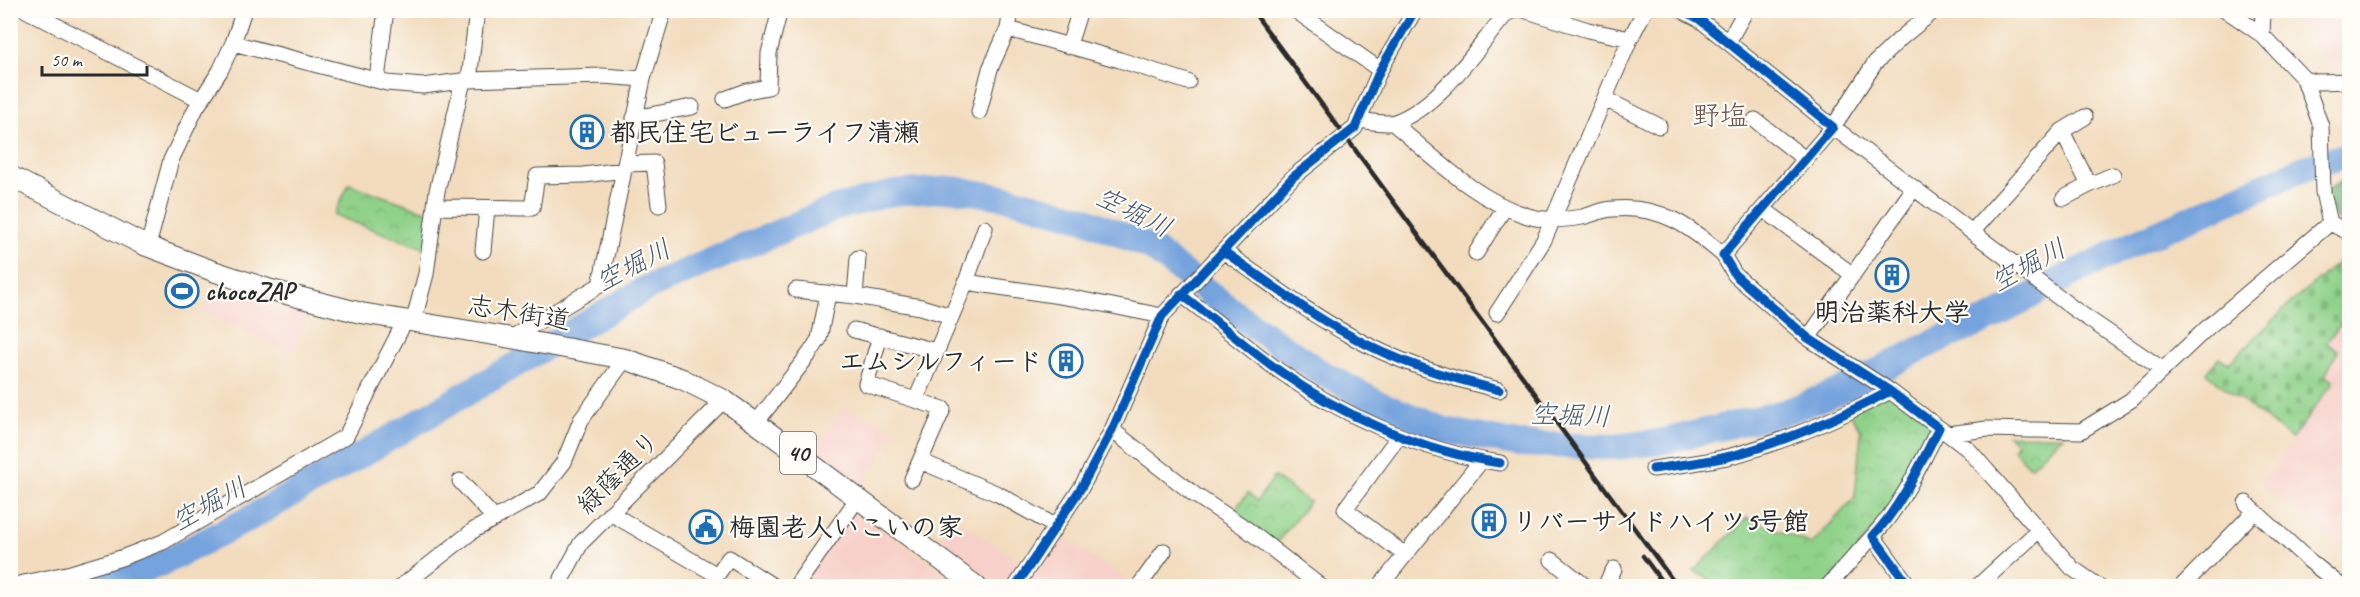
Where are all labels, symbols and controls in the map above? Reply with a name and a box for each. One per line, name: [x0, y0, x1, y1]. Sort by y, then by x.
scale bar: [42, 39, 147, 77]
text: 50 m: [51, 49, 84, 71]
district label: 野塩: [1692, 98, 1748, 133]
building icon: 都民住宅ビューライフ清瀬: [569, 114, 605, 150]
place label: 都民住宅ビューライフ清瀬: [610, 116, 919, 149]
water label: 空堀川: [1090, 179, 1178, 245]
water label: 空堀川: [589, 231, 677, 299]
water label: 空堀川: [1984, 231, 2072, 299]
building icon: 明治薬科大学: [1874, 257, 1910, 293]
sports icon: chocoZAP: [164, 273, 200, 309]
place label: chocoZAP: [205, 275, 298, 308]
street label: 志木街道: [465, 288, 573, 337]
place label: 明治薬科大学: [1814, 296, 1970, 329]
building icon: エムシルフィード: [1048, 343, 1084, 379]
place label: エムシルフィード: [839, 345, 1043, 378]
water label: 空堀川: [1529, 397, 1611, 433]
street label: 緑蔭通り: [570, 424, 667, 521]
road number: 40: [780, 432, 816, 474]
water label: 空堀川: [165, 470, 253, 538]
building icon: リバーサイドハイツ5号館: [1471, 503, 1507, 539]
place label: リバーサイドハイツ5号館: [1512, 505, 1809, 538]
public building icon: 梅園老人いこいの家: [688, 509, 724, 545]
place label: 梅園老人いこいの家: [729, 511, 963, 544]

